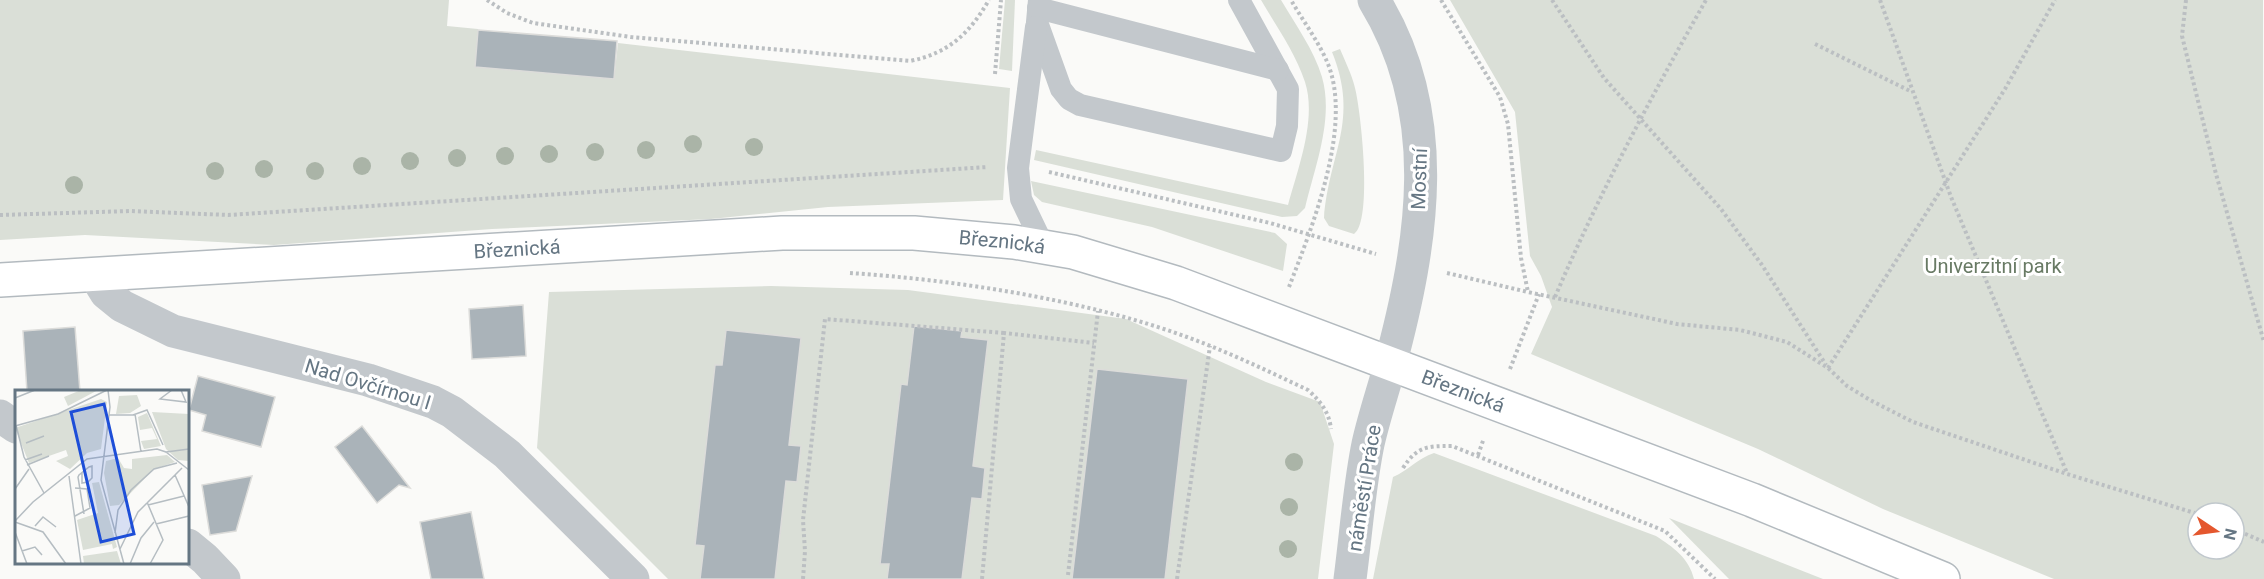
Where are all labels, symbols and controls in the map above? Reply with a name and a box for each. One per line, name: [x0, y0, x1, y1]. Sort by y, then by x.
street label: Mostní: [1406, 147, 1432, 210]
street label: Březnická: [958, 225, 1047, 259]
street label: Březnická: [473, 234, 561, 264]
park label: Univerzitní park: [1924, 254, 2062, 278]
street label: Nad Ovčírnou I: [302, 353, 434, 415]
street label: Březnická: [1418, 365, 1508, 418]
inset map: [15, 390, 189, 564]
street label: náměstí Práce: [1342, 423, 1386, 553]
north arrow: [2186, 501, 2246, 561]
text: N: [2220, 527, 2241, 542]

